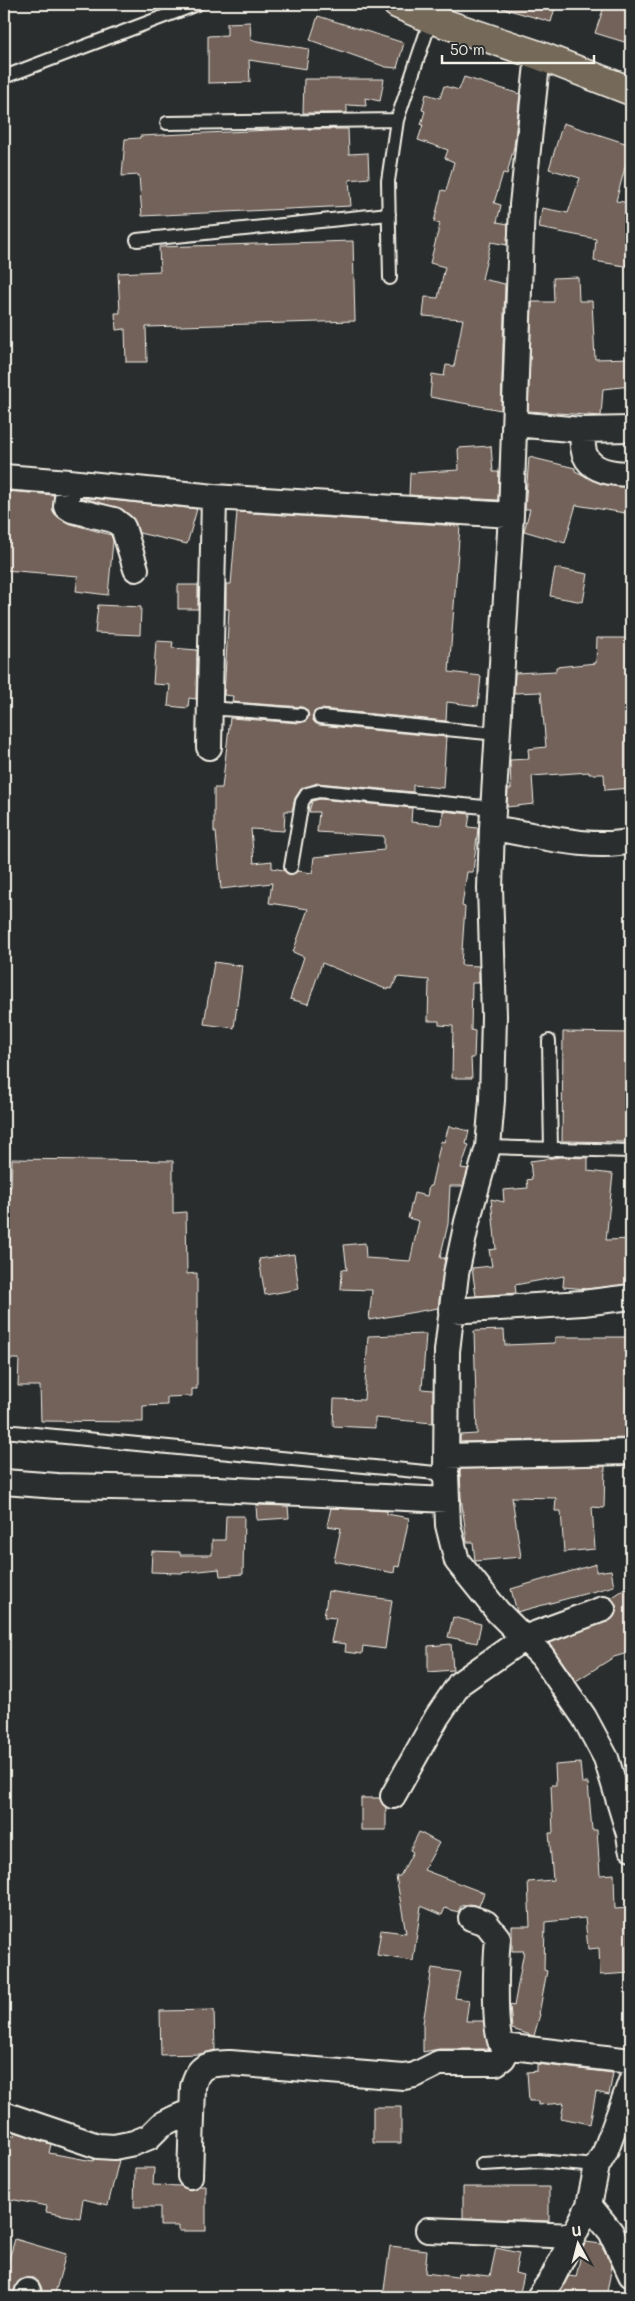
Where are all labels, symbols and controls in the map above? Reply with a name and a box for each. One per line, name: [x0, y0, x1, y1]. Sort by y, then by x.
scale bar: [442, 32, 595, 64]
text: 50 m: [450, 39, 485, 59]
north arrow: [552, 2218, 602, 2268]
text: U: [570, 2221, 582, 2241]

